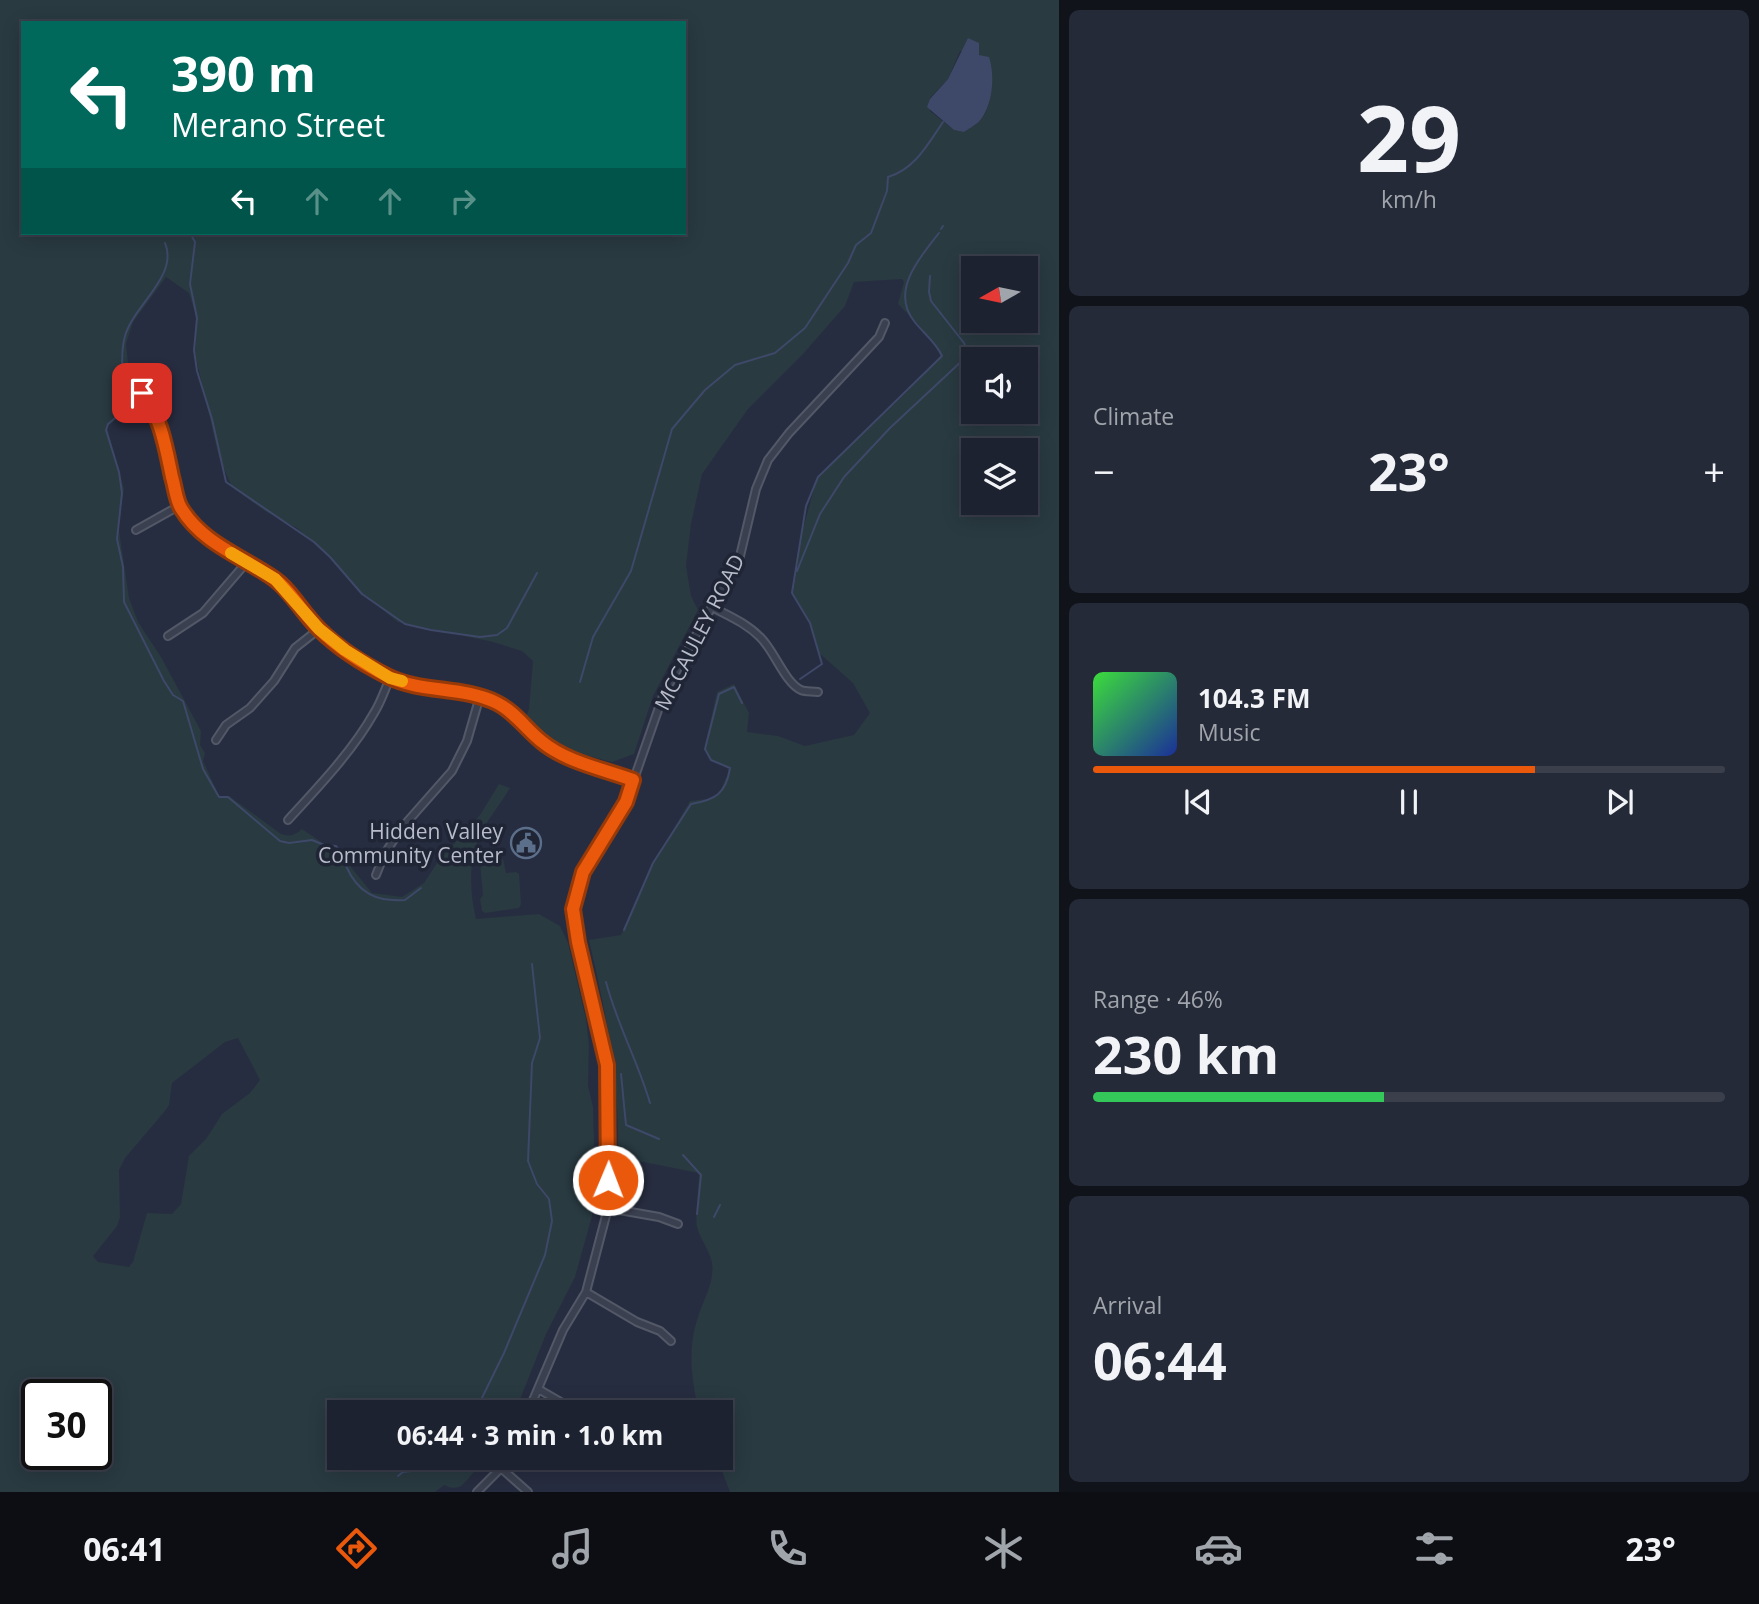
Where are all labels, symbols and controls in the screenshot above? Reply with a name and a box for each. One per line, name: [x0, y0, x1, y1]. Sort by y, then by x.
text: 390 m: [171, 40, 316, 106]
icon: left: [56, 49, 147, 140]
text: 29: [1357, 75, 1461, 199]
text: Merano Street: [171, 103, 385, 146]
icon: left: [225, 182, 263, 220]
icon: ahead: [298, 182, 336, 220]
icon: ahead: [371, 182, 409, 220]
icon: right: [444, 182, 482, 220]
text: km/h: [1381, 183, 1437, 215]
north arrow: [961, 256, 1038, 332]
map controls: [961, 256, 1038, 515]
button: sound: [961, 347, 1038, 424]
pin: [112, 363, 172, 423]
icon: arrive: [123, 374, 161, 412]
text: Climate: [1093, 400, 1174, 432]
text: 23°: [1368, 435, 1450, 506]
button: layers: [961, 438, 1038, 515]
text: −: [1093, 445, 1115, 497]
text: +: [1703, 445, 1725, 497]
street label: MCCAULEY ROAD: [648, 549, 750, 715]
text: 104.3 FM: [1198, 680, 1310, 716]
text: Music: [1198, 716, 1261, 748]
icon: previous: [1179, 783, 1217, 821]
icon: pause: [1390, 783, 1428, 821]
icon: next: [1601, 783, 1639, 821]
place label: Hidden Valley Community Center: [318, 817, 503, 869]
public building icon: Hidden Valley Community Center: [509, 826, 543, 860]
text: Range · 46%: [1093, 983, 1223, 1015]
text: 230 km: [1093, 1018, 1279, 1089]
position arrow: [571, 1143, 645, 1217]
text: Arrival: [1093, 1289, 1162, 1321]
text: 06:44: [1093, 1324, 1227, 1395]
speed limit sign: 30: [21, 1379, 112, 1470]
text: 06:44 · 3 min · 1.0 km: [397, 1417, 663, 1453]
icon: directions: [332, 1524, 381, 1573]
icon: music: [548, 1524, 597, 1573]
icon: phone: [763, 1524, 812, 1573]
icon: climate: [979, 1524, 1028, 1573]
icon: car: [1194, 1524, 1243, 1573]
icon: filters: [1410, 1524, 1459, 1573]
text: 06:41: [83, 1527, 166, 1570]
text: 23°: [1625, 1527, 1676, 1570]

